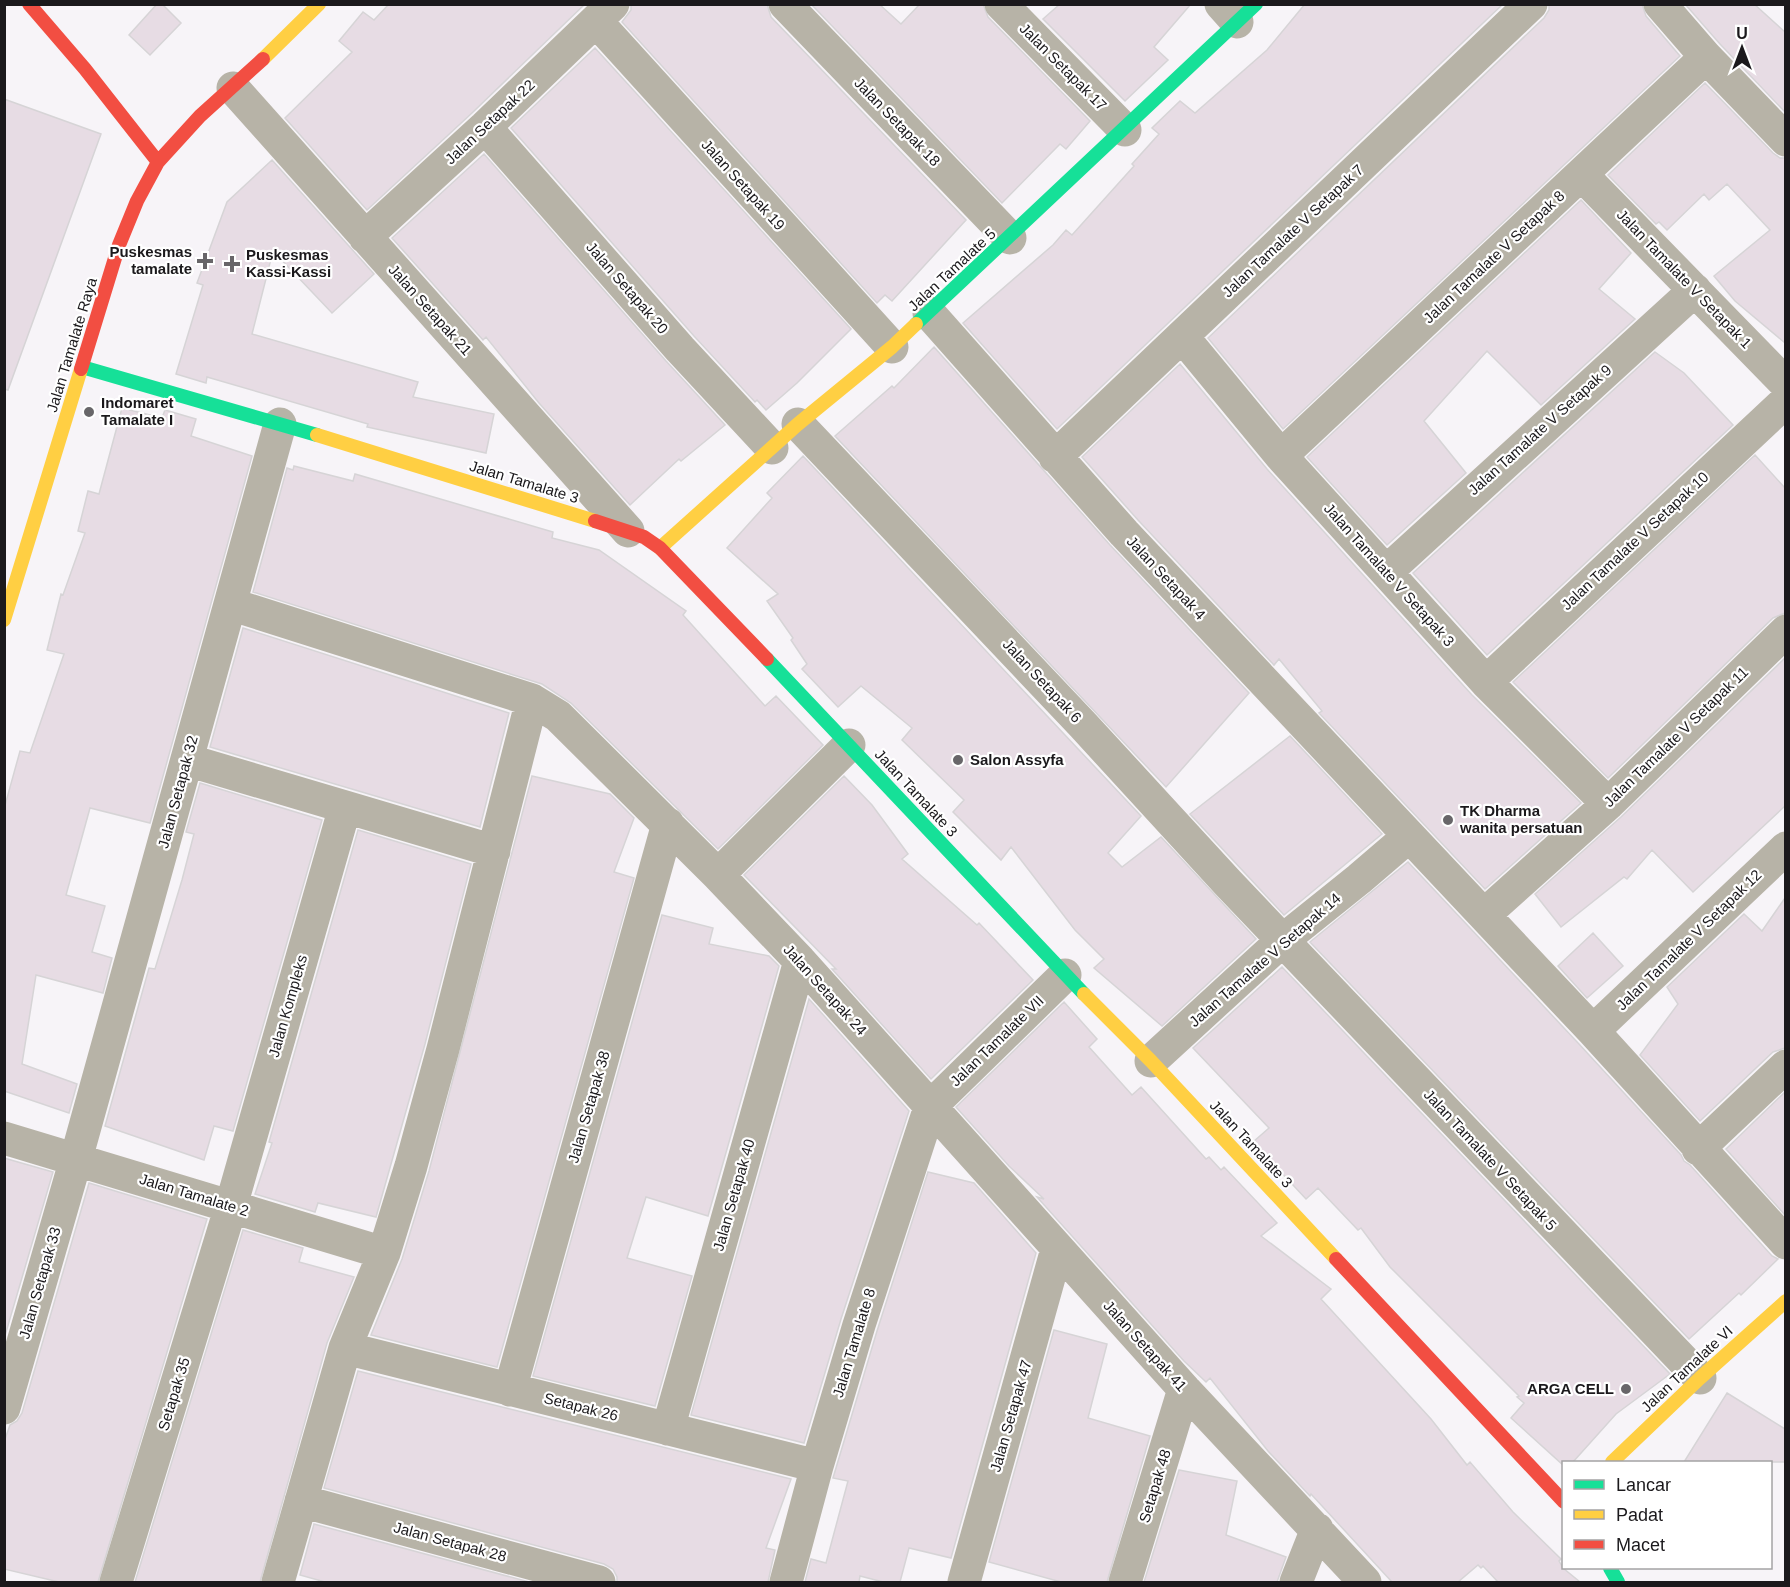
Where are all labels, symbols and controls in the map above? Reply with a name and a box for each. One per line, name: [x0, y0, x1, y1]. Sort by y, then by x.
north arrow: [1712, 18, 1772, 78]
street label: Jalan Setapak 17: [1016, 20, 1110, 114]
text: U: [1736, 25, 1748, 42]
street label: Jalan Setapak 18: [851, 74, 944, 169]
street label: Jalan Setapak 22: [441, 76, 538, 167]
street label: Jalan Setapak 19: [698, 136, 788, 233]
street label: Jalan Tamalate V Setapak 7: [1219, 161, 1367, 300]
street label: Jalan Tamalate V Setapak 8: [1420, 187, 1568, 326]
street label: Jalan Tamalate V Setapak 1: [1613, 206, 1755, 352]
street label: Jalan Tamalate 5: [904, 225, 999, 314]
street label: Jalan Setapak 20: [583, 238, 672, 337]
place label: Puskesmas tamalate: [109, 243, 192, 277]
place label: Puskesmas Kassi-Kassi: [246, 246, 331, 280]
marker: Puskesmas tamalate: [196, 252, 214, 270]
marker: Puskesmas Kassi-Kassi: [223, 255, 241, 273]
street label: Jalan Setapak 21: [385, 261, 475, 358]
street label: Jalan Tamalate Raya: [43, 275, 100, 414]
street label: Jalan Tamalate V Setapak 9: [1465, 361, 1615, 498]
place label: Indomaret Tamalate I: [101, 394, 174, 428]
marker: Indomaret Tamalate I: [82, 405, 96, 419]
street label: Jalan Tamalate 3: [468, 457, 581, 506]
street label: Jalan Tamalate V Setapak 10: [1558, 468, 1712, 613]
street label: Jalan Tamalate V Setapak 3: [1321, 500, 1458, 650]
street label: Jalan Setapak 4: [1123, 533, 1209, 623]
street label: Jalan Setapak 6: [999, 636, 1085, 726]
street label: Jalan Tamalate V Setapak 11: [1600, 663, 1751, 810]
street label: Jalan Setapak 32: [154, 734, 201, 850]
street label: Jalan Tamalate 3: [872, 745, 961, 840]
place label: Salon Assyfa: [970, 751, 1064, 768]
marker: Salon Assyfa: [951, 753, 965, 767]
place label: TK Dharma wanita persatuan: [1459, 802, 1583, 836]
marker: TK Dharma wanita persatuan: [1441, 813, 1455, 827]
street label: Jalan Tamalate V Setapak 12: [1613, 866, 1765, 1013]
street label: Jalan Tamalate V Setapak 14: [1186, 889, 1344, 1030]
street label: Jalan Setapak 24: [780, 941, 870, 1038]
street label: Jalan Kompleks: [265, 953, 310, 1059]
street label: Jalan Tamalate VII: [946, 992, 1047, 1090]
street label: Jalan Setapak 38: [564, 1049, 613, 1165]
street label: Jalan Tamalate V Setapak 5: [1421, 1086, 1560, 1234]
street label: Jalan Tamalate 3: [1207, 1096, 1296, 1191]
street label: Jalan Setapak 40: [709, 1137, 758, 1253]
street label: Jalan Tamalate 2: [138, 1170, 251, 1219]
street label: Jalan Setapak 33: [15, 1225, 64, 1341]
street label: Jalan Tamalate 8: [829, 1286, 878, 1399]
street label: Jalan Setapak 41: [1100, 1297, 1190, 1394]
street label: Jalan Tamalate VI: [1637, 1322, 1736, 1415]
street label: Setapak 35: [154, 1355, 193, 1433]
street label: Jalan Setapak 47: [986, 1358, 1035, 1474]
place label: ARGA CELL: [1527, 1380, 1614, 1397]
marker: ARGA CELL: [1619, 1382, 1633, 1396]
street label: Setapak 26: [542, 1389, 620, 1424]
street label: Setapak 48: [1135, 1447, 1174, 1525]
legend: [1562, 1461, 1772, 1569]
text: Lancar: [1616, 1475, 1671, 1495]
text: Padat: [1616, 1505, 1663, 1525]
street label: Jalan Setapak 28: [392, 1518, 508, 1565]
text: Macet: [1616, 1535, 1665, 1555]

